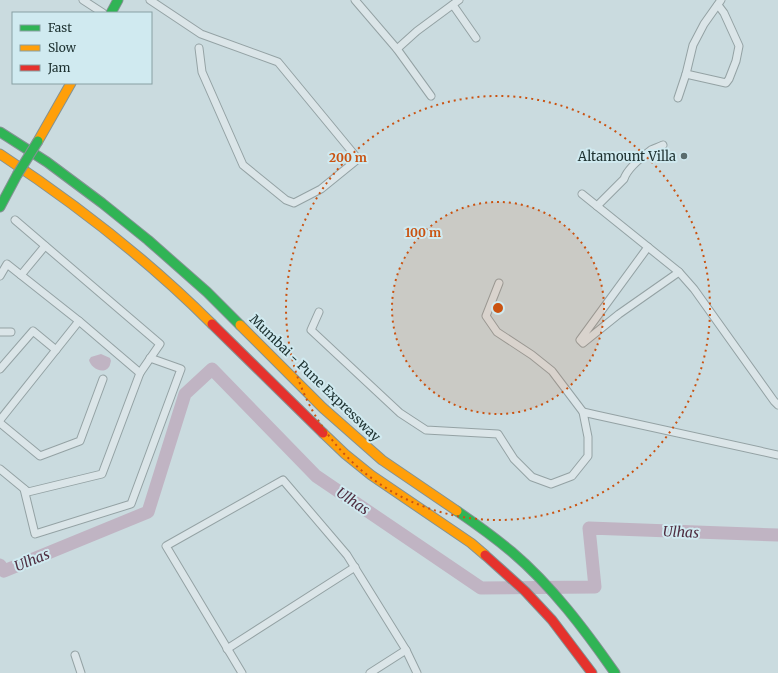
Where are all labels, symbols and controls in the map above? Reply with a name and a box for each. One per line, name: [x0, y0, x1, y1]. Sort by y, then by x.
legend: [12, 12, 152, 84]
text: Fast: [48, 20, 72, 35]
text: Slow: [48, 40, 77, 55]
text: Jam: [47, 60, 71, 75]
place label: Altamount Villa: [577, 148, 676, 165]
text: 200 m: [329, 150, 367, 165]
marker: Altamount Villa: [679, 151, 689, 161]
text: 100 m: [405, 225, 441, 240]
centre of rings: [491, 301, 505, 315]
street label: Mumbai - Pune Expressway: [246, 311, 384, 445]
water label: Ulhas: [333, 483, 373, 519]
water label: Ulhas: [663, 522, 700, 542]
water label: Ulhas: [12, 545, 52, 575]

